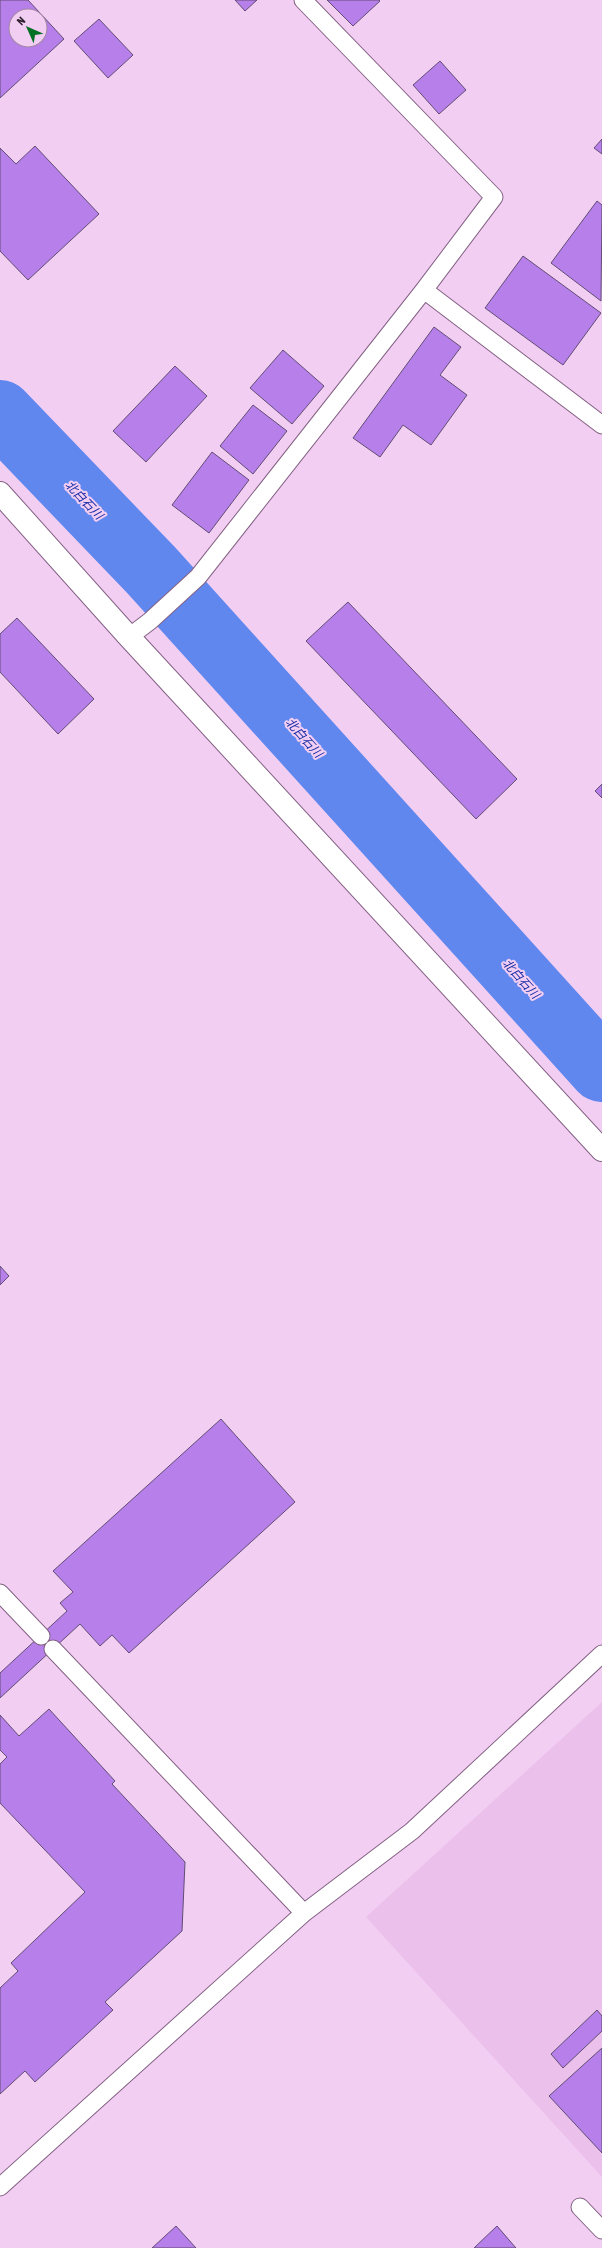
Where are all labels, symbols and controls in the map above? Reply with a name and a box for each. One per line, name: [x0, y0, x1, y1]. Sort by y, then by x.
north arrow: [8, 8, 48, 48]
text: N: [14, 14, 27, 27]
water label: 北白石川: [62, 478, 107, 524]
water label: 北白石川: [283, 715, 327, 762]
water label: 北白石川: [500, 956, 544, 1003]

